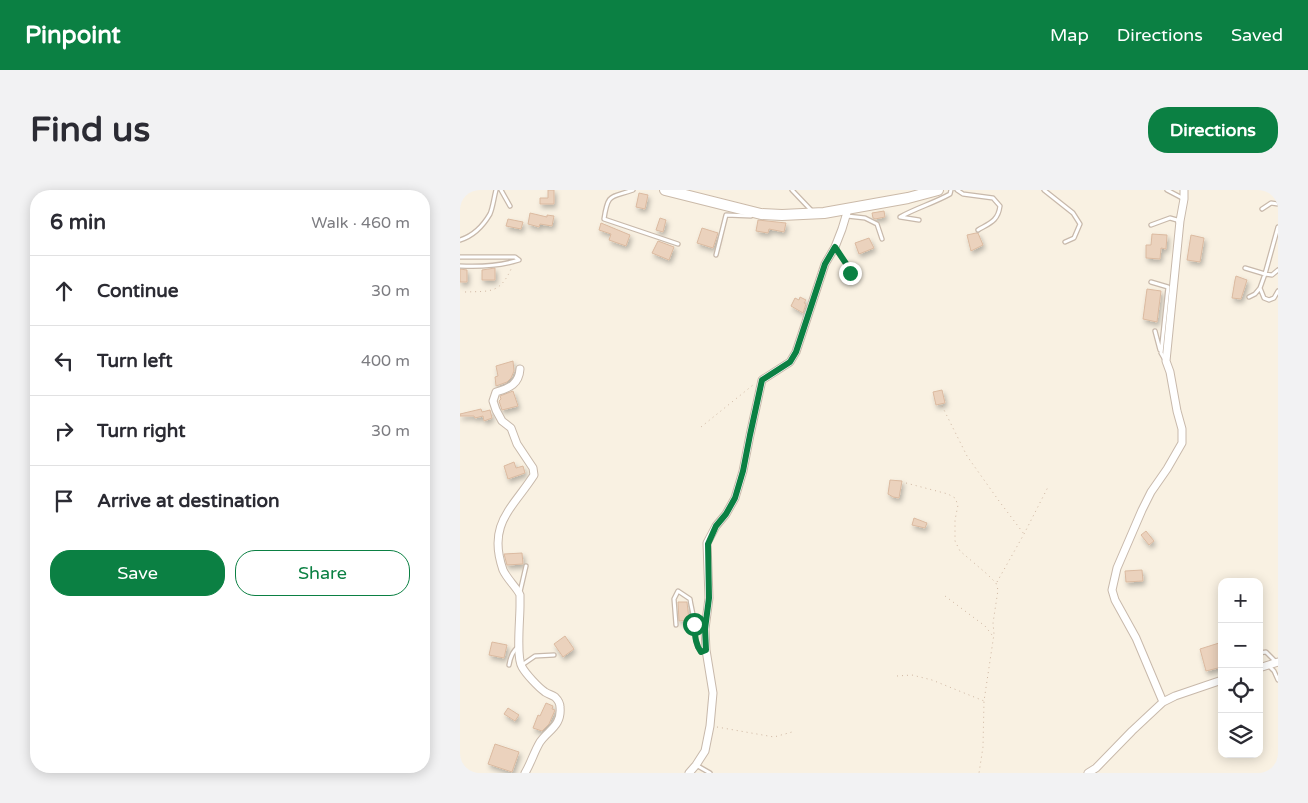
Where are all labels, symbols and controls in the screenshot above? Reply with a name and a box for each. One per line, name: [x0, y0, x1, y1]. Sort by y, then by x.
text: Pinpoint: [25, 21, 121, 50]
text: Map: [1050, 24, 1089, 46]
text: Directions: [1117, 24, 1203, 46]
text: Saved: [1231, 24, 1283, 46]
button: Directions: [1148, 107, 1278, 153]
text: Find us: [30, 109, 150, 151]
text: 6 min: [50, 210, 106, 235]
text: Walk · 460 m: [311, 213, 410, 233]
route end: [839, 262, 862, 285]
icon: ahead: [50, 277, 78, 305]
text: Continue: [97, 280, 179, 302]
text: 30 m: [371, 281, 410, 301]
icon: left: [50, 347, 78, 375]
text: Turn left: [97, 350, 173, 372]
text: 400 m: [361, 351, 410, 371]
icon: right: [50, 417, 78, 445]
text: Turn right: [97, 420, 185, 442]
text: 30 m: [371, 421, 410, 441]
icon: arrive: [50, 487, 78, 515]
text: Arrive at destination: [97, 490, 280, 512]
button: Save: [50, 550, 225, 596]
button: Share: [235, 550, 410, 596]
map controls: [1218, 578, 1263, 758]
button: +: [1218, 578, 1263, 623]
route start: [683, 613, 706, 636]
button: −: [1218, 623, 1263, 668]
button: locate: [1218, 668, 1263, 713]
button: layers: [1218, 713, 1263, 758]

